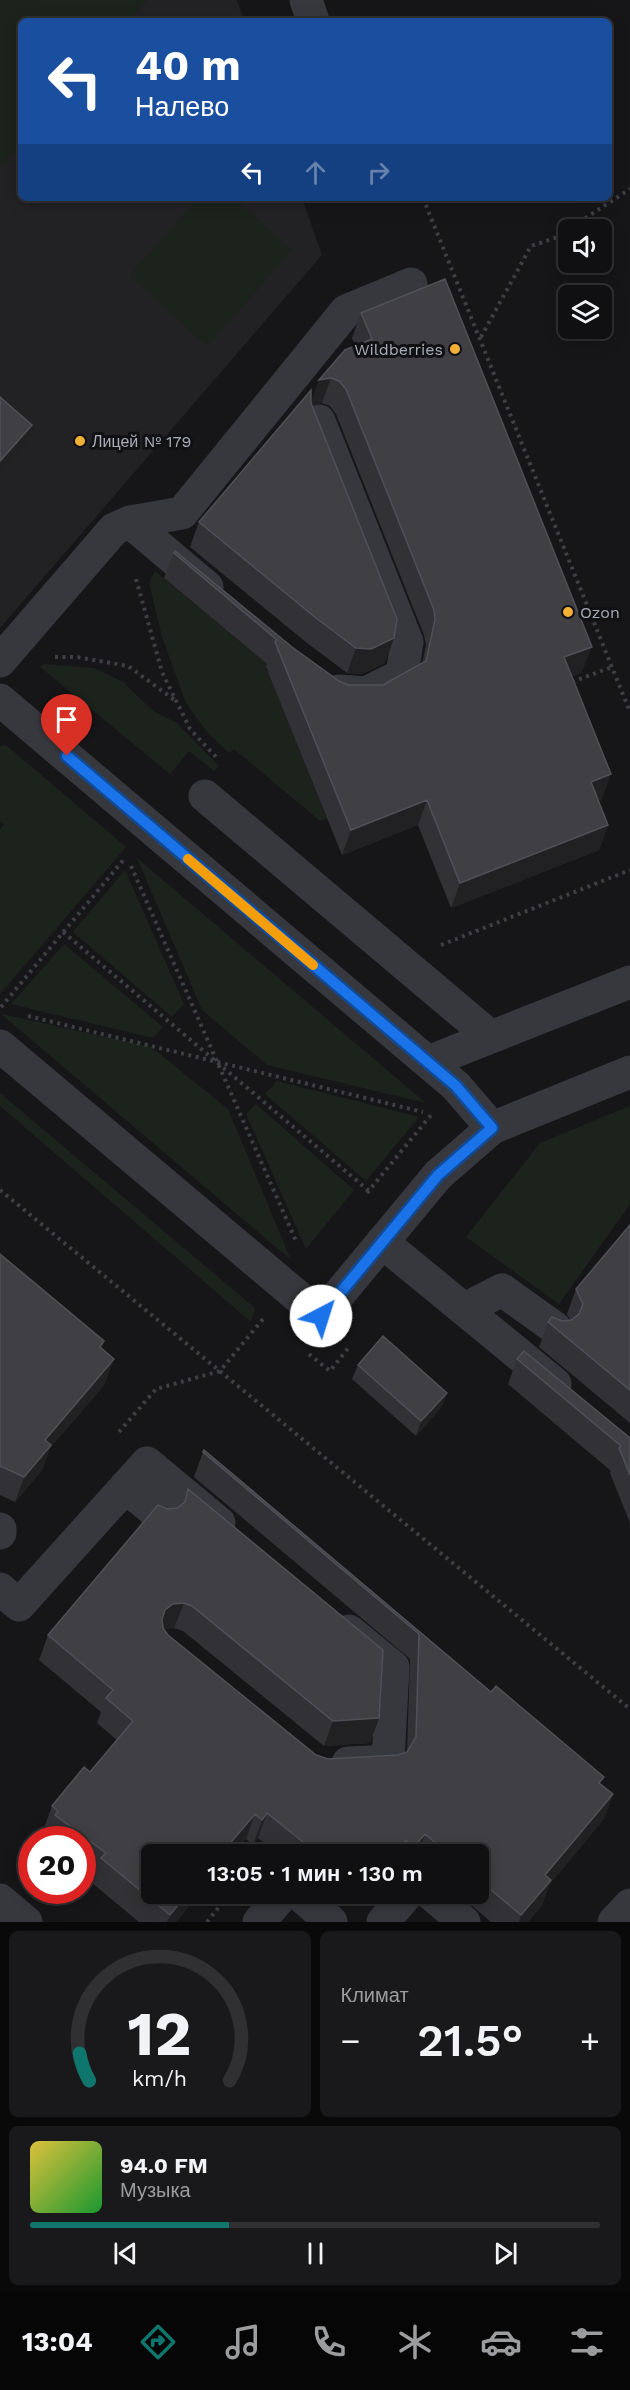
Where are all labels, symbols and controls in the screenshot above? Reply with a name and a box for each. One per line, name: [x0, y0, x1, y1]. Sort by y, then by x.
text: 40 m: [135, 41, 241, 90]
icon: left: [36, 42, 114, 120]
text: Налево: [135, 91, 229, 123]
icon: left: [236, 156, 269, 189]
icon: ahead: [299, 156, 332, 189]
icon: right: [362, 156, 395, 189]
map controls: [558, 219, 612, 339]
button: sound: [558, 219, 612, 273]
button: layers: [558, 285, 612, 339]
place label: Wildberries: [354, 340, 443, 359]
marker: Wildberries: [448, 342, 462, 356]
place label: Лицей № 179: [92, 432, 191, 451]
marker: Лицей № 179: [73, 434, 87, 448]
place label: Ozon: [580, 603, 620, 622]
marker: Ozon: [561, 605, 575, 619]
pin: [41, 694, 92, 756]
icon: arrive: [50, 703, 83, 736]
position arrow: [289, 1284, 353, 1348]
speed limit sign: 20: [18, 1826, 96, 1904]
text: 13:05 · 1 мин · 130 m: [207, 1861, 423, 1886]
text: Климат: [341, 1983, 409, 2007]
text: 12: [128, 1997, 192, 2070]
text: 21.5°: [417, 2014, 523, 2067]
text: −: [341, 2021, 360, 2060]
text: +: [580, 2021, 600, 2060]
text: km/h: [132, 2066, 187, 2091]
text: 94.0 FM: [120, 2153, 208, 2178]
text: Музыка: [120, 2178, 191, 2202]
icon: previous: [109, 2237, 142, 2270]
icon: pause: [299, 2237, 332, 2270]
icon: next: [489, 2237, 522, 2270]
icon: directions: [137, 2321, 179, 2363]
icon: music: [222, 2321, 264, 2363]
icon: phone: [308, 2321, 350, 2363]
icon: climate: [394, 2321, 436, 2363]
icon: car: [480, 2321, 522, 2363]
icon: filters: [566, 2321, 608, 2363]
text: 13:04: [22, 2326, 93, 2358]

